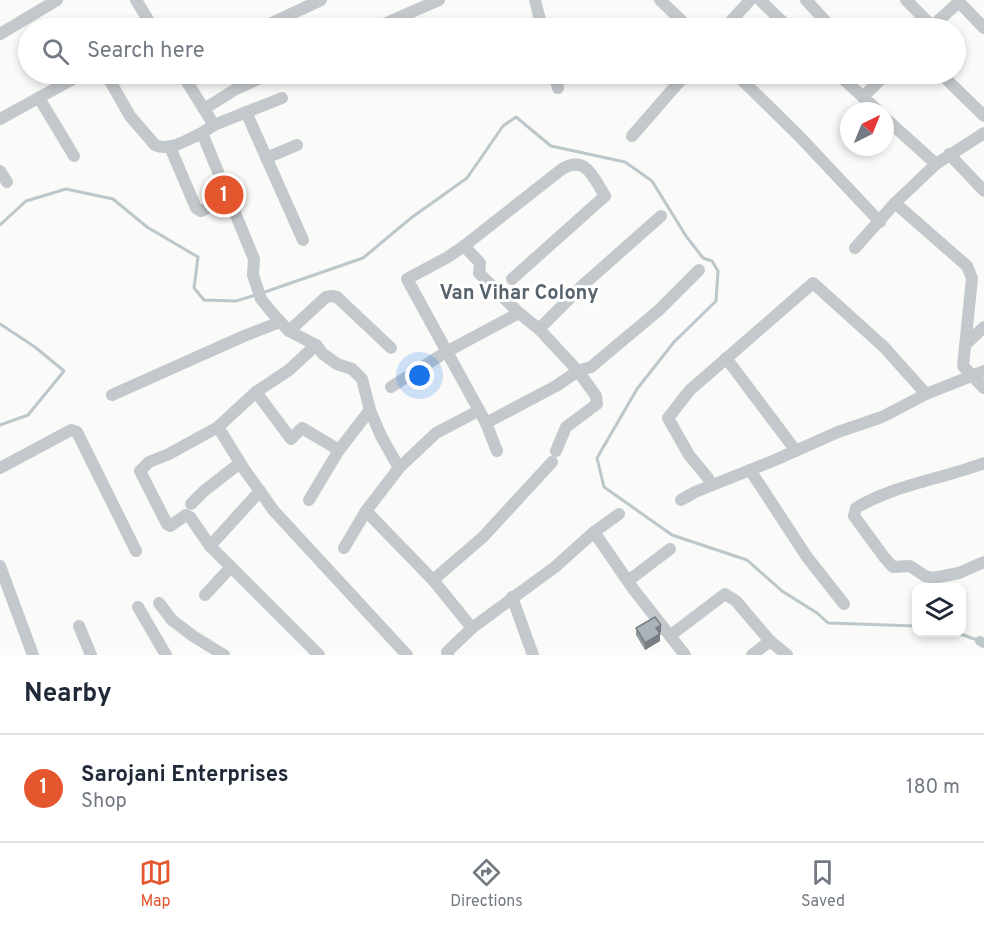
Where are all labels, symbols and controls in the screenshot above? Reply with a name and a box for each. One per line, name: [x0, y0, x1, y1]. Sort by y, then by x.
search box: [18, 18, 966, 84]
icon: search: [39, 35, 72, 68]
text: Search here: [87, 38, 205, 65]
north arrow: [840, 102, 894, 156]
pin: 1: [204, 172, 244, 218]
district label: Van Vihar Colony: [439, 281, 599, 307]
your location: [405, 361, 434, 390]
map controls: [912, 583, 966, 637]
button: layers: [912, 583, 966, 637]
text: Nearby: [24, 678, 112, 711]
text: Sarojani Enterprises: [81, 762, 289, 789]
text: 1: [40, 775, 48, 801]
text: 180 m: [906, 775, 960, 801]
text: Shop: [81, 789, 127, 815]
tab: Map: [139, 856, 172, 912]
tab: Directions: [450, 856, 523, 912]
tab: Saved: [801, 856, 845, 912]

